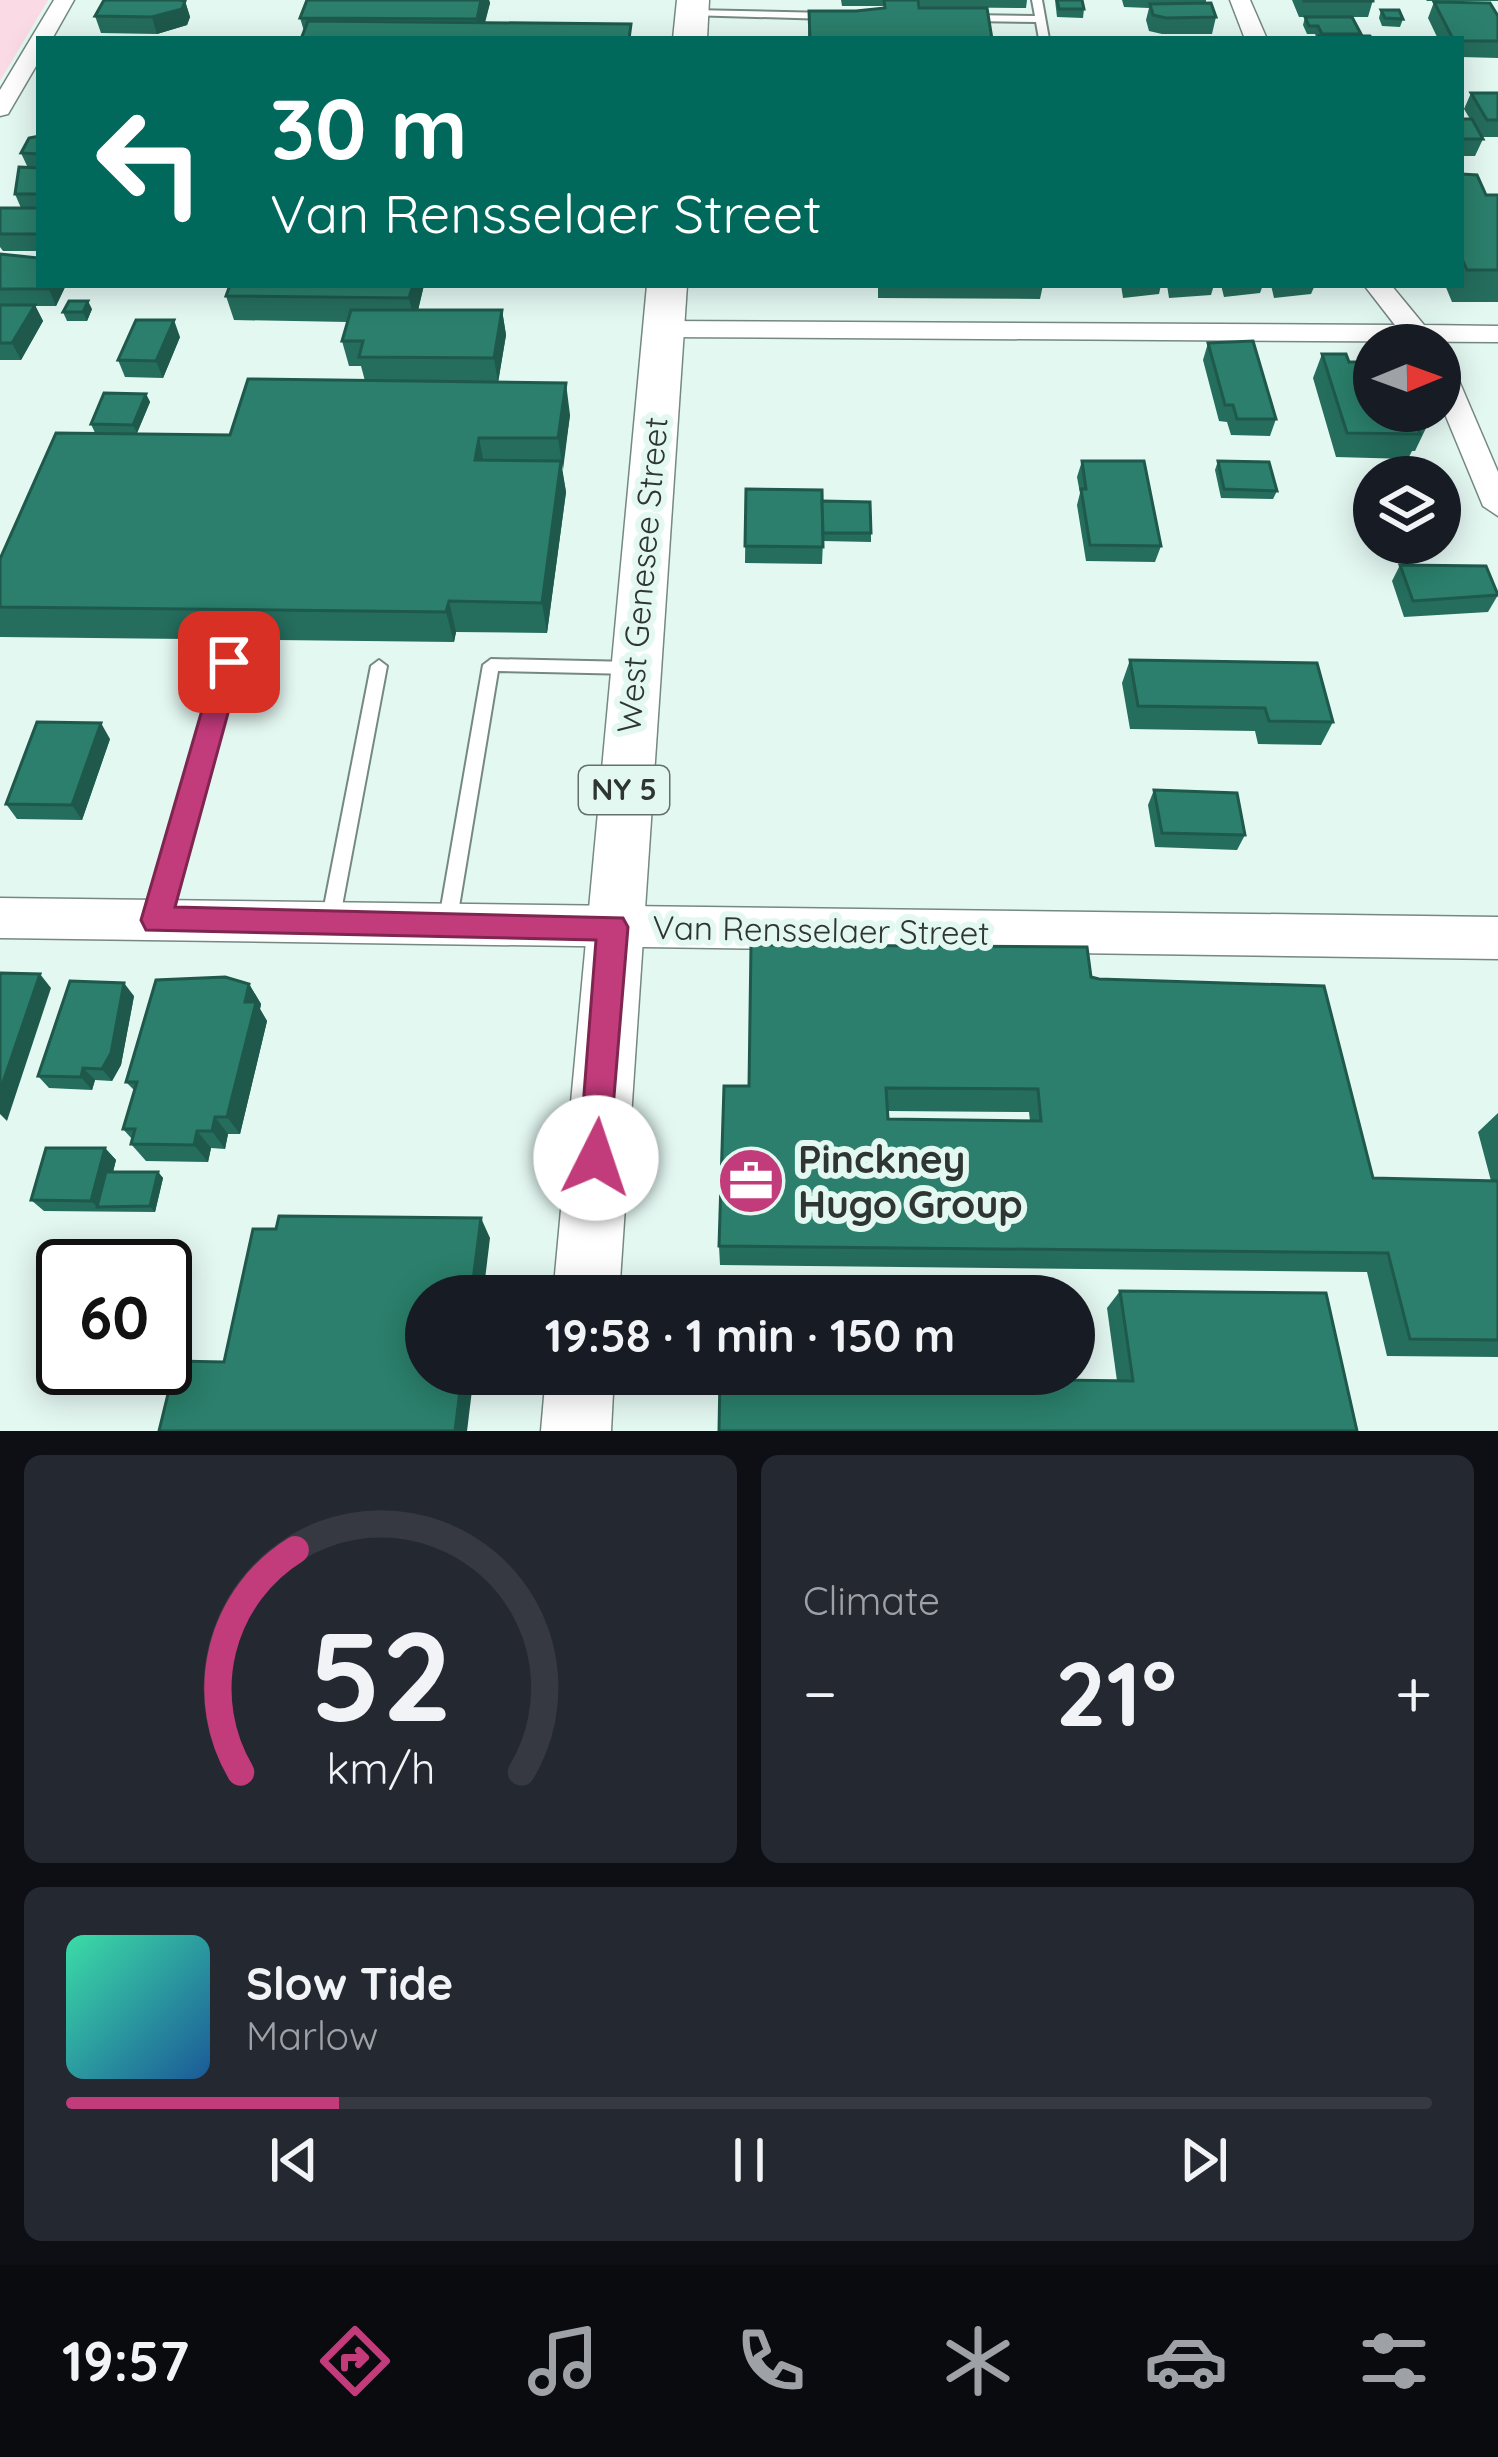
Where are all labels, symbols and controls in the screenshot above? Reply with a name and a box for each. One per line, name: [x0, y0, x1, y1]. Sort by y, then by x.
text: 30 m: [270, 75, 468, 180]
icon: left: [72, 84, 228, 240]
text: Van Rensselaer Street: [270, 179, 821, 247]
north arrow: [1353, 324, 1461, 432]
map controls: [1353, 324, 1461, 564]
street label: West Genesee Street: [607, 415, 676, 735]
button: layers: [1353, 456, 1461, 564]
pin: [178, 611, 280, 713]
icon: arrive: [196, 629, 262, 695]
road number: NY 5: [579, 766, 669, 814]
street label: Van Rensselaer Street: [652, 906, 990, 953]
position arrow: [533, 1095, 659, 1221]
place label: Pinckney Hugo Group: [798, 1134, 1023, 1228]
office icon: Pinckney Hugo Group: [716, 1146, 786, 1216]
speed limit sign: 60: [36, 1239, 192, 1395]
text: 19:58 · 1 min · 150 m: [545, 1307, 955, 1363]
text: Climate: [803, 1576, 940, 1625]
text: 52: [309, 1596, 452, 1752]
text: 21°: [1055, 1636, 1177, 1749]
text: −: [803, 1651, 837, 1734]
text: +: [1395, 1651, 1432, 1734]
text: km/h: [326, 1741, 435, 1795]
text: Slow Tide: [246, 1955, 453, 2011]
text: Marlow: [246, 2011, 378, 2060]
icon: previous: [261, 2127, 327, 2193]
icon: pause: [716, 2127, 782, 2193]
icon: next: [1171, 2127, 1237, 2193]
icon: directions: [313, 2319, 397, 2403]
icon: music: [521, 2319, 605, 2403]
icon: phone: [729, 2319, 813, 2403]
icon: climate: [936, 2319, 1020, 2403]
icon: car: [1144, 2319, 1228, 2403]
icon: filters: [1352, 2319, 1436, 2403]
text: 19:57: [62, 2327, 189, 2395]

